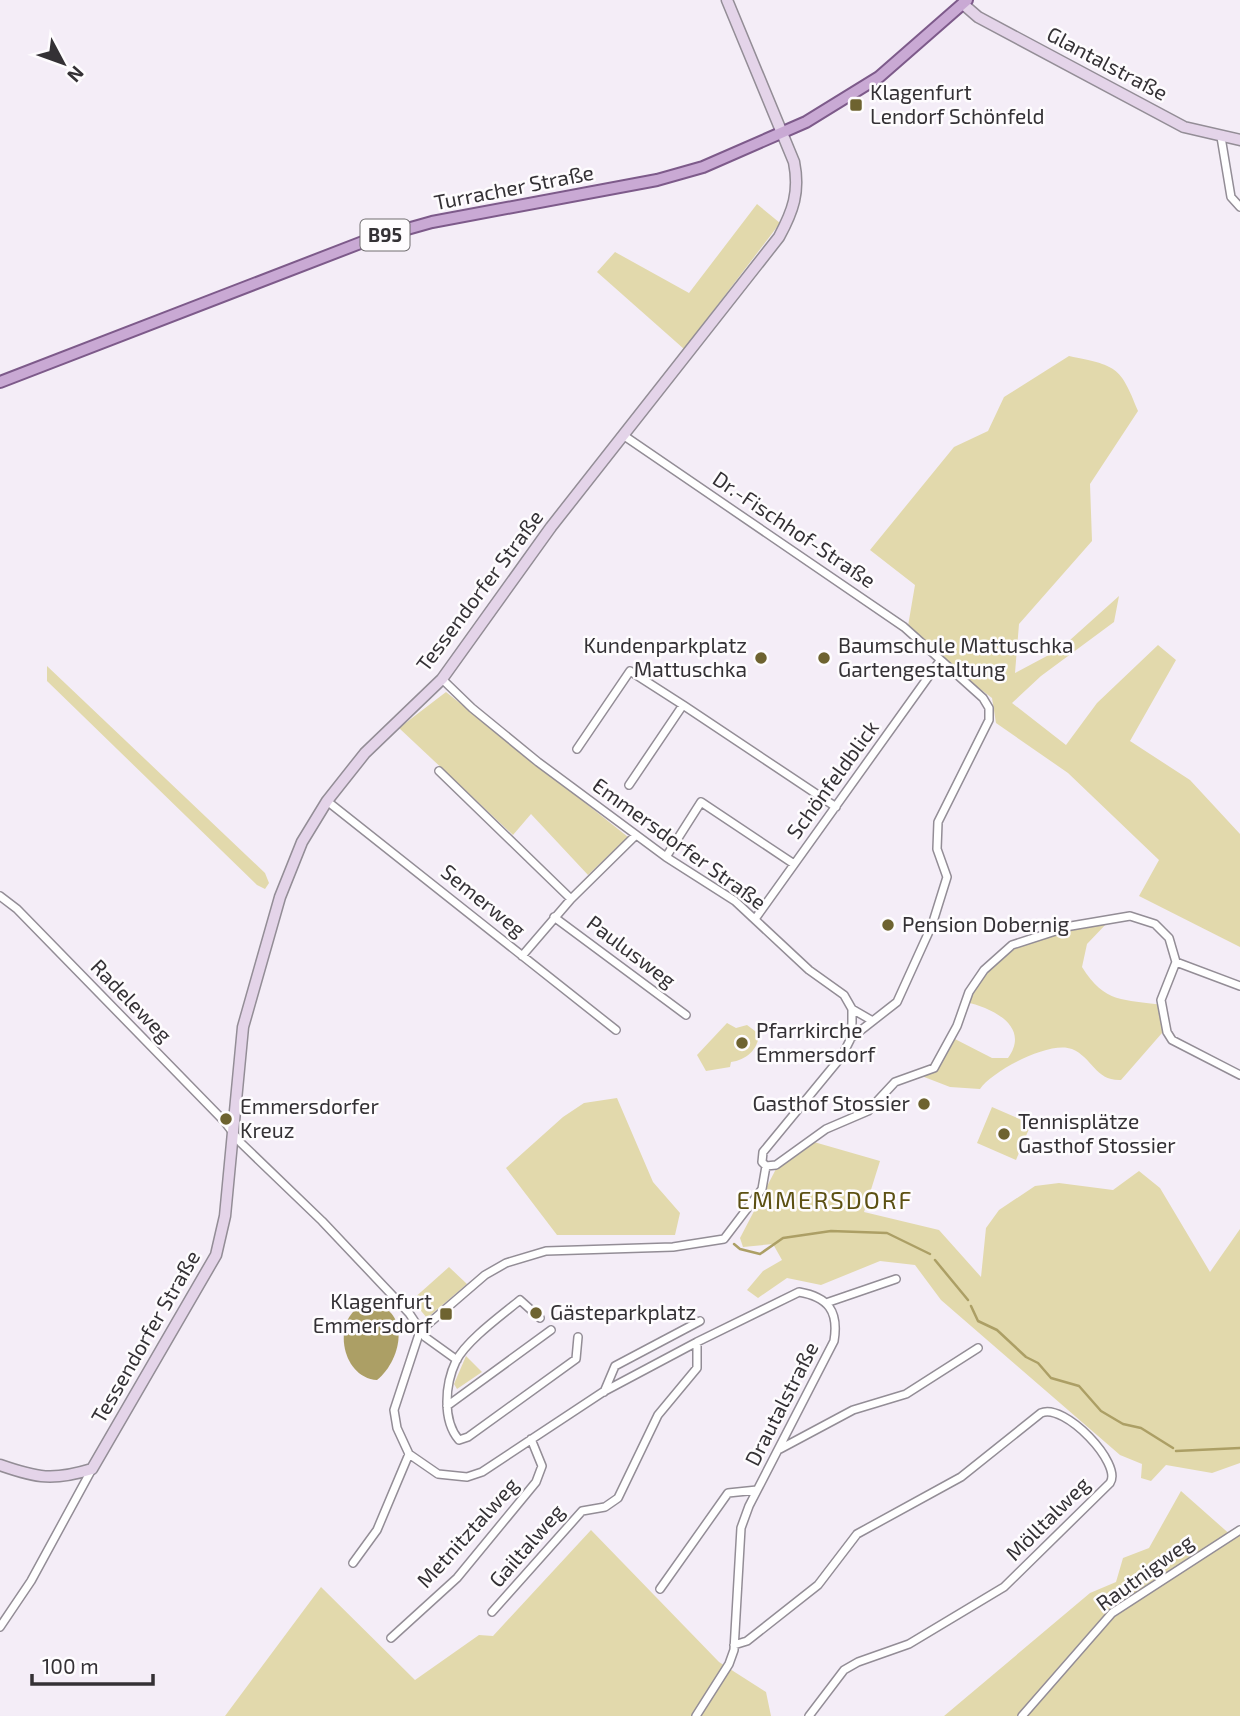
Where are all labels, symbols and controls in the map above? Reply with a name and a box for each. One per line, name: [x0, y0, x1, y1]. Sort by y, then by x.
street label: Glantalstraße: [1043, 20, 1172, 105]
north arrow: [28, 28, 98, 98]
text: N: [63, 62, 89, 87]
place label: Klagenfurt Lendorf Schönfeld: [870, 79, 1045, 128]
marker: Klagenfurt Lendorf Schönfeld: [848, 97, 864, 113]
street label: Turracher Straße: [432, 159, 596, 214]
road number: B95: [360, 219, 410, 250]
street label: Dr.-Fischhof-Straße: [709, 465, 881, 592]
street label: Tessendorfer Straße: [410, 505, 548, 676]
place label: Kundenparkplatz Mattuschka: [584, 632, 747, 681]
place label: Baumschule Mattuschka Gartengestaltung: [838, 632, 1074, 681]
marker: Kundenparkplatz Mattuschka: [753, 650, 769, 666]
marker: Baumschule Mattuschka Gartengestaltung: [816, 650, 832, 666]
street label: Schönfeldblick: [780, 715, 883, 843]
street label: Emmersdorfer Straße: [588, 772, 771, 914]
street label: Semerweg: [437, 858, 531, 942]
street label: Paulusweg: [582, 909, 682, 993]
place label: Pension Dobernig: [902, 911, 1069, 936]
marker: Pension Dobernig: [880, 917, 896, 933]
street label: Radeleweg: [86, 953, 178, 1047]
place label: Pfarrkirche Emmersdorf: [756, 1017, 876, 1066]
marker: Pfarrkirche Emmersdorf: [734, 1035, 750, 1051]
place label: Gasthof Stossier: [752, 1090, 911, 1115]
place label: Emmersdorfer Kreuz: [240, 1093, 379, 1142]
marker: Gasthof Stossier: [916, 1096, 932, 1112]
place label: Tennisplätze Gasthof Stossier: [1018, 1108, 1176, 1157]
marker: Emmersdorfer Kreuz: [218, 1111, 234, 1127]
marker: Tennisplätze Gasthof Stossier: [996, 1126, 1012, 1142]
district label: EMMERSDORF: [736, 1185, 914, 1214]
street label: Tessendorfer Straße: [85, 1246, 204, 1427]
place label: Klagenfurt Emmersdorf: [313, 1288, 433, 1337]
place label: Gästeparkplatz: [550, 1299, 696, 1324]
marker: Gästeparkplatz: [528, 1305, 544, 1321]
marker: Klagenfurt Emmersdorf: [438, 1306, 454, 1322]
street label: Drautalstraße: [739, 1337, 823, 1469]
street label: Mölltalweg: [1000, 1471, 1094, 1565]
street label: Metnitztalweg: [411, 1472, 523, 1592]
street label: Gailtalweg: [483, 1498, 569, 1592]
street label: Rautnigweg: [1091, 1528, 1198, 1615]
scale bar: [32, 1642, 152, 1686]
text: 100 m: [42, 1653, 99, 1678]

